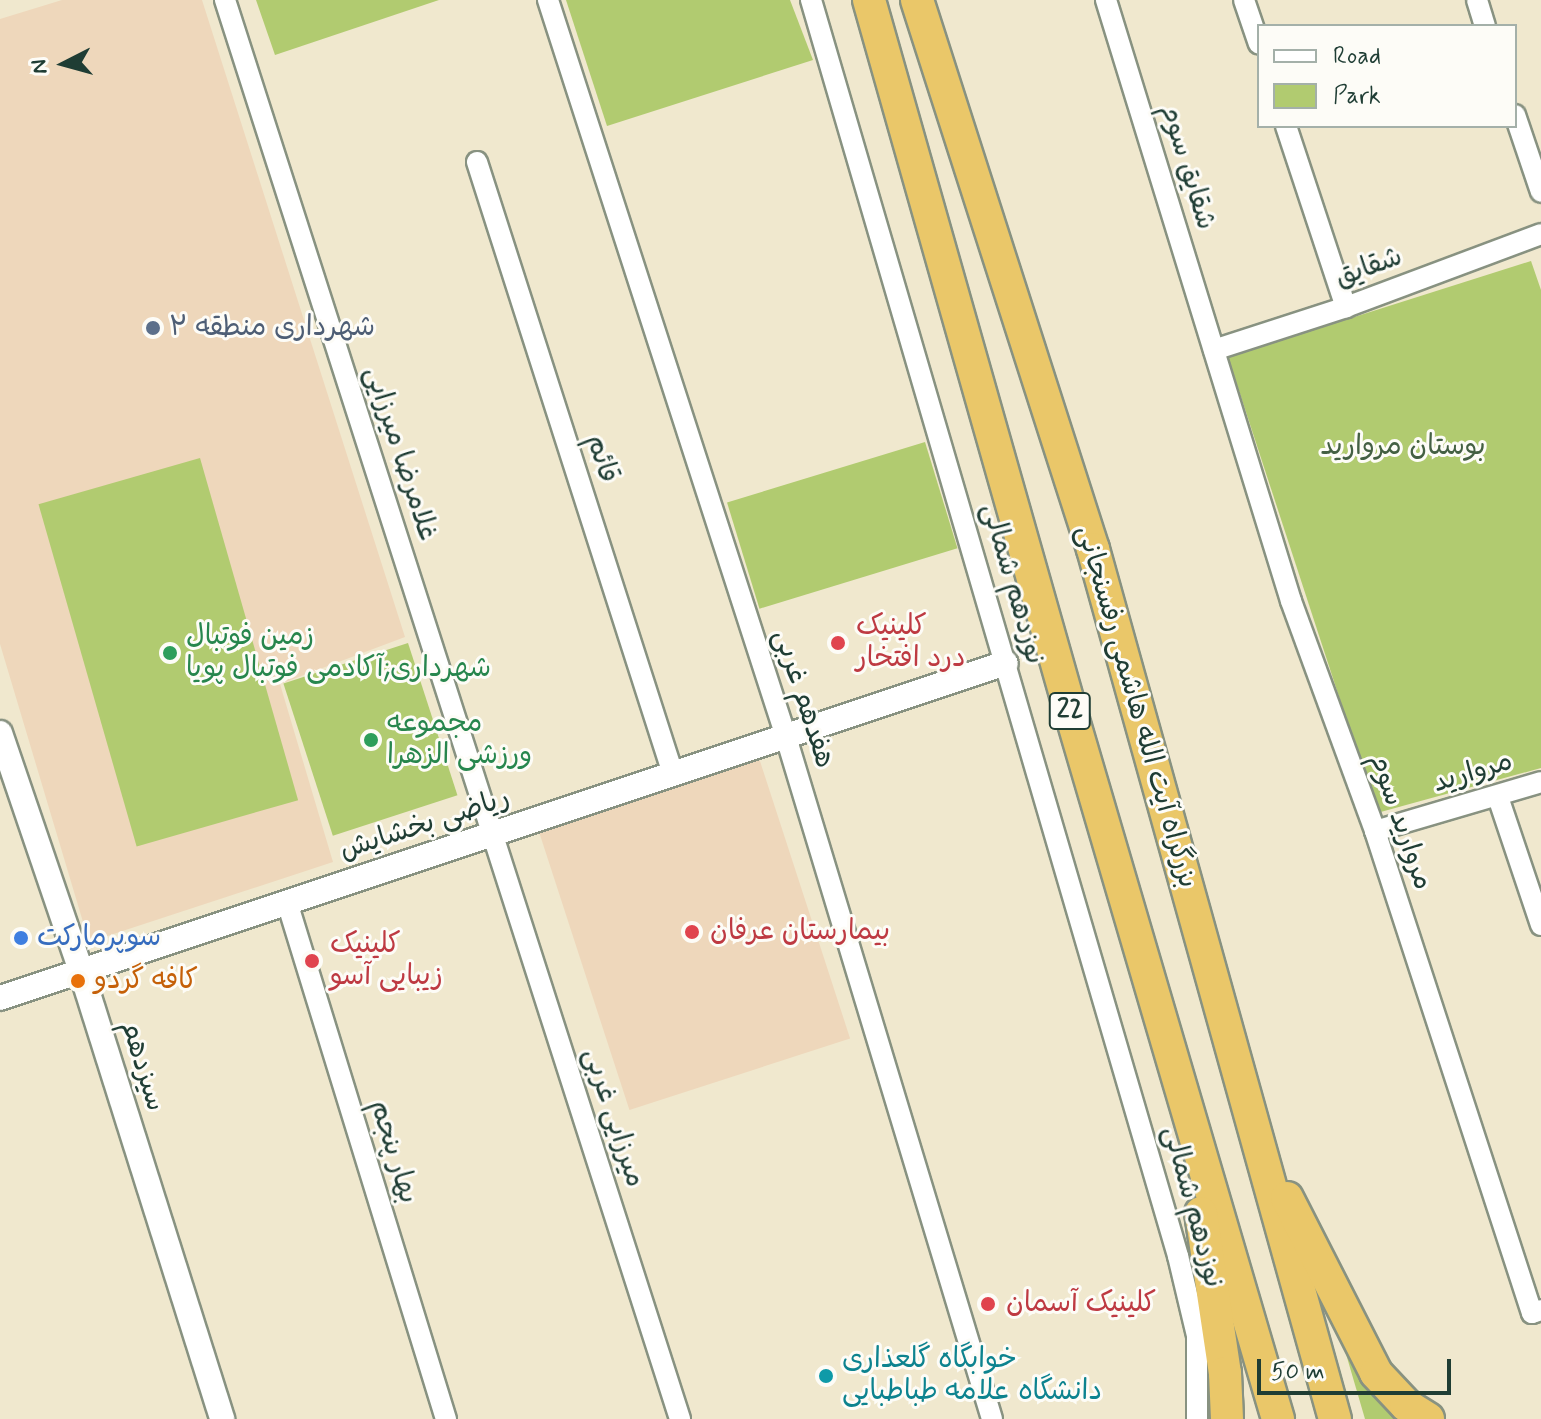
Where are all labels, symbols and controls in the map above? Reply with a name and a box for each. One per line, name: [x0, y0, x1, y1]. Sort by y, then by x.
north arrow: [24, 24, 104, 104]
legend: [1257, 24, 1517, 128]
text: Road: [1333, 41, 1381, 72]
text: N: [25, 58, 55, 75]
text: Park: [1333, 81, 1381, 112]
street label: شقایق سوم: [1152, 100, 1222, 234]
street label: شقایق: [1331, 240, 1407, 296]
place label: شهرداری منطقه ۲: [169, 311, 375, 345]
marker: شهرداری منطقه ۲: [144, 319, 162, 337]
street label: غلامرضا میرزایی: [356, 363, 444, 545]
park label: بوستان مروارید: [1320, 430, 1486, 464]
street label: قائم: [577, 431, 625, 487]
street label: نوزدهم شمالی: [973, 500, 1051, 668]
street label: بزرگراه آیت الله هاشمی رفسنجانی: [1068, 522, 1204, 892]
place label: کلینیک درد افتخار: [856, 610, 966, 676]
place label: زمین فوتبال شهرداری;آکادمی فوتبال پویا: [186, 620, 491, 686]
street label: هفدهم غربی: [765, 626, 841, 772]
marker: کلینیک درد افتخار: [827, 632, 849, 654]
marker: زمین فوتبال شهرداری;آکادمی فوتبال پویا: [161, 644, 179, 662]
road number: 22: [1048, 689, 1092, 733]
place label: مجموعه ورزشی الزهرا: [387, 707, 532, 773]
marker: مجموعه ورزشی الزهرا: [362, 731, 380, 749]
street label: مروارید: [1429, 745, 1517, 801]
street label: مروارید سوم: [1361, 749, 1439, 895]
street label: ریاضی بخشایش: [336, 782, 514, 868]
place label: بیمارستان عرفان: [710, 915, 890, 949]
place label: سوپرمارکت: [37, 921, 161, 955]
marker: بیمارستان عرفان: [681, 921, 703, 943]
place label: کلینیک زیبایی آسو: [330, 928, 443, 994]
marker: سوپرمارکت: [12, 929, 30, 947]
marker: کلینیک زیبایی آسو: [301, 950, 323, 972]
place label: کافه گردو: [94, 964, 198, 998]
marker: کافه گردو: [69, 972, 87, 990]
street label: سیزدهم: [112, 1017, 172, 1115]
street label: میرزایی غربی: [575, 1044, 651, 1192]
street label: بهار پنجم: [361, 1096, 425, 1208]
street label: نوزدهم شمالی: [1154, 1123, 1230, 1291]
place label: کلینیک آسمان: [1006, 1287, 1156, 1321]
marker: کلینیک آسمان: [977, 1293, 999, 1315]
place label: خوابگاه گلعذاری دانشگاه علامه طباطبایی: [842, 1343, 1102, 1409]
scale bar: [1261, 1343, 1455, 1393]
text: 50 m: [1271, 1357, 1325, 1388]
marker: خوابگاه گلعذاری دانشگاه علامه طباطبایی: [817, 1367, 835, 1385]

